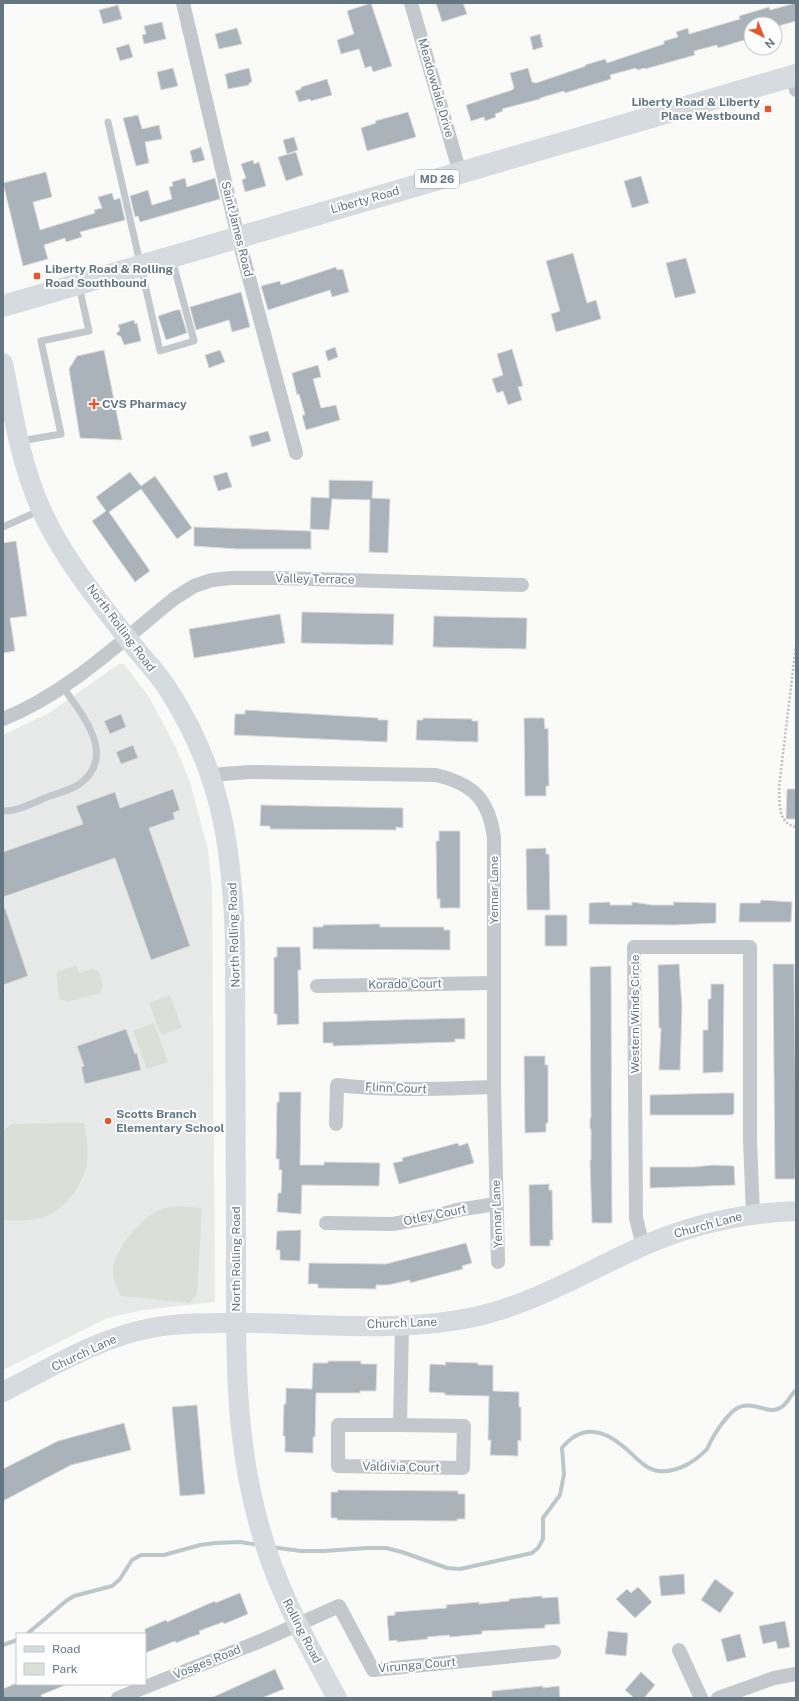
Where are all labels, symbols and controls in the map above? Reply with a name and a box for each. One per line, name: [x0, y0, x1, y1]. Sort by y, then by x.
north arrow: [743, 16, 783, 56]
text: N: [763, 36, 777, 51]
street label: Meadowdale Drive: [415, 37, 457, 139]
place label: Liberty Road & Liberty Place Westbound: [631, 95, 760, 123]
marker: Liberty Road & Liberty Place Westbound: [763, 104, 773, 114]
road number: MD 26: [415, 170, 459, 188]
street label: Saint James Road: [218, 180, 256, 278]
street label: Liberty Road: [329, 184, 401, 216]
place label: Liberty Road & Rolling Road Southbound: [45, 262, 174, 290]
marker: Liberty Road & Rolling Road Southbound: [32, 271, 42, 281]
place label: CVS Pharmacy: [102, 397, 187, 411]
marker: CVS Pharmacy: [89, 399, 99, 409]
street label: Valley Terrace: [275, 571, 355, 587]
street label: North Rolling Road: [84, 582, 158, 674]
street label: Yennar Lane: [487, 856, 501, 924]
street label: North Rolling Road: [225, 882, 243, 988]
street label: Western Winds Circle: [628, 954, 642, 1074]
street label: Korado Court: [368, 976, 442, 992]
street label: Flinn Court: [365, 1080, 427, 1096]
place label: Scotts Branch Elementary School: [116, 1107, 225, 1135]
marker: Scotts Branch Elementary School: [103, 1116, 113, 1126]
street label: Yennar Lane: [489, 1179, 505, 1248]
street label: Otley Court: [402, 1201, 468, 1228]
street label: North Rolling Road: [229, 1206, 243, 1312]
street label: Church Lane: [672, 1209, 744, 1241]
street label: Church Lane: [367, 1315, 438, 1331]
street label: Church Lane: [49, 1332, 119, 1374]
street label: Valdivia Court: [362, 1459, 440, 1475]
street label: Rolling Road: [280, 1596, 324, 1666]
legend: [16, 1633, 146, 1685]
text: Road: [52, 1642, 80, 1656]
street label: Vosges Road: [171, 1642, 243, 1682]
street label: Virunga Court: [378, 1655, 457, 1675]
text: Park: [52, 1662, 78, 1676]

